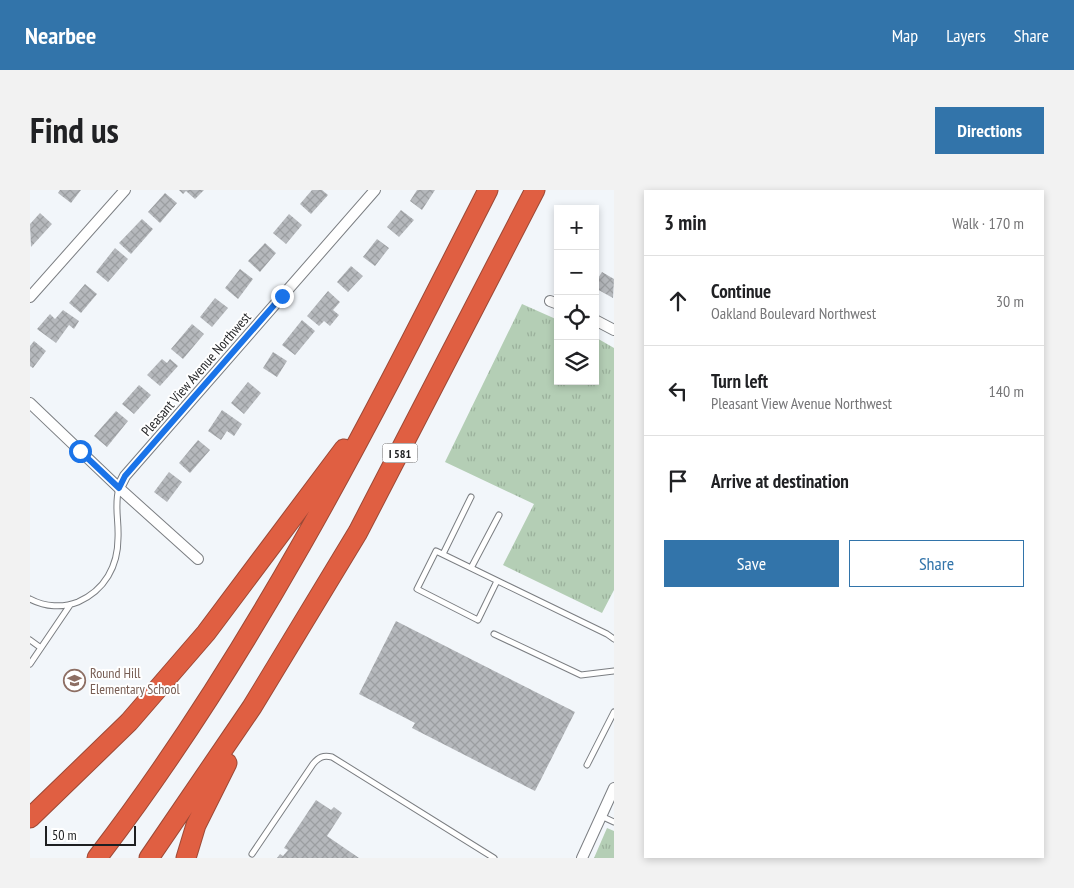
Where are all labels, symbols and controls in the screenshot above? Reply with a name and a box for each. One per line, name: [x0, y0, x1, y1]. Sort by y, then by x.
text: Nearbee: [25, 20, 96, 51]
text: Map: [892, 24, 918, 47]
text: Layers: [946, 24, 986, 47]
text: Share: [1014, 24, 1049, 47]
text: Find us: [30, 107, 119, 153]
button: Directions: [935, 107, 1044, 154]
map controls: [554, 205, 599, 385]
button: +: [554, 205, 599, 250]
text: 3 min: [664, 209, 706, 236]
text: Walk · 170 m: [952, 213, 1024, 233]
button: −: [554, 250, 599, 295]
text: Continue: [711, 279, 771, 303]
route end: [271, 285, 294, 308]
icon: ahead: [664, 287, 692, 315]
text: 30 m: [996, 291, 1024, 311]
button: locate: [554, 295, 599, 340]
text: Oakland Boulevard Northwest: [711, 303, 876, 323]
street label: Pleasant View Avenue Northwest: [137, 308, 255, 440]
button: layers: [554, 340, 599, 385]
text: Turn left: [711, 369, 768, 393]
icon: left: [664, 377, 692, 405]
text: 140 m: [989, 381, 1024, 401]
text: Pleasant View Avenue Northwest: [711, 393, 892, 413]
route start: [69, 440, 92, 463]
road number: I 581: [382, 444, 418, 462]
icon: arrive: [664, 467, 692, 495]
text: Arrive at destination: [711, 469, 849, 493]
button: Save: [664, 540, 839, 587]
button: Share: [849, 540, 1024, 587]
place label: Round Hill Elementary School: [90, 664, 180, 698]
school or university icon: Round Hill Elementary School: [62, 669, 86, 693]
scale bar: [45, 823, 136, 846]
text: 50 m: [52, 826, 77, 844]

